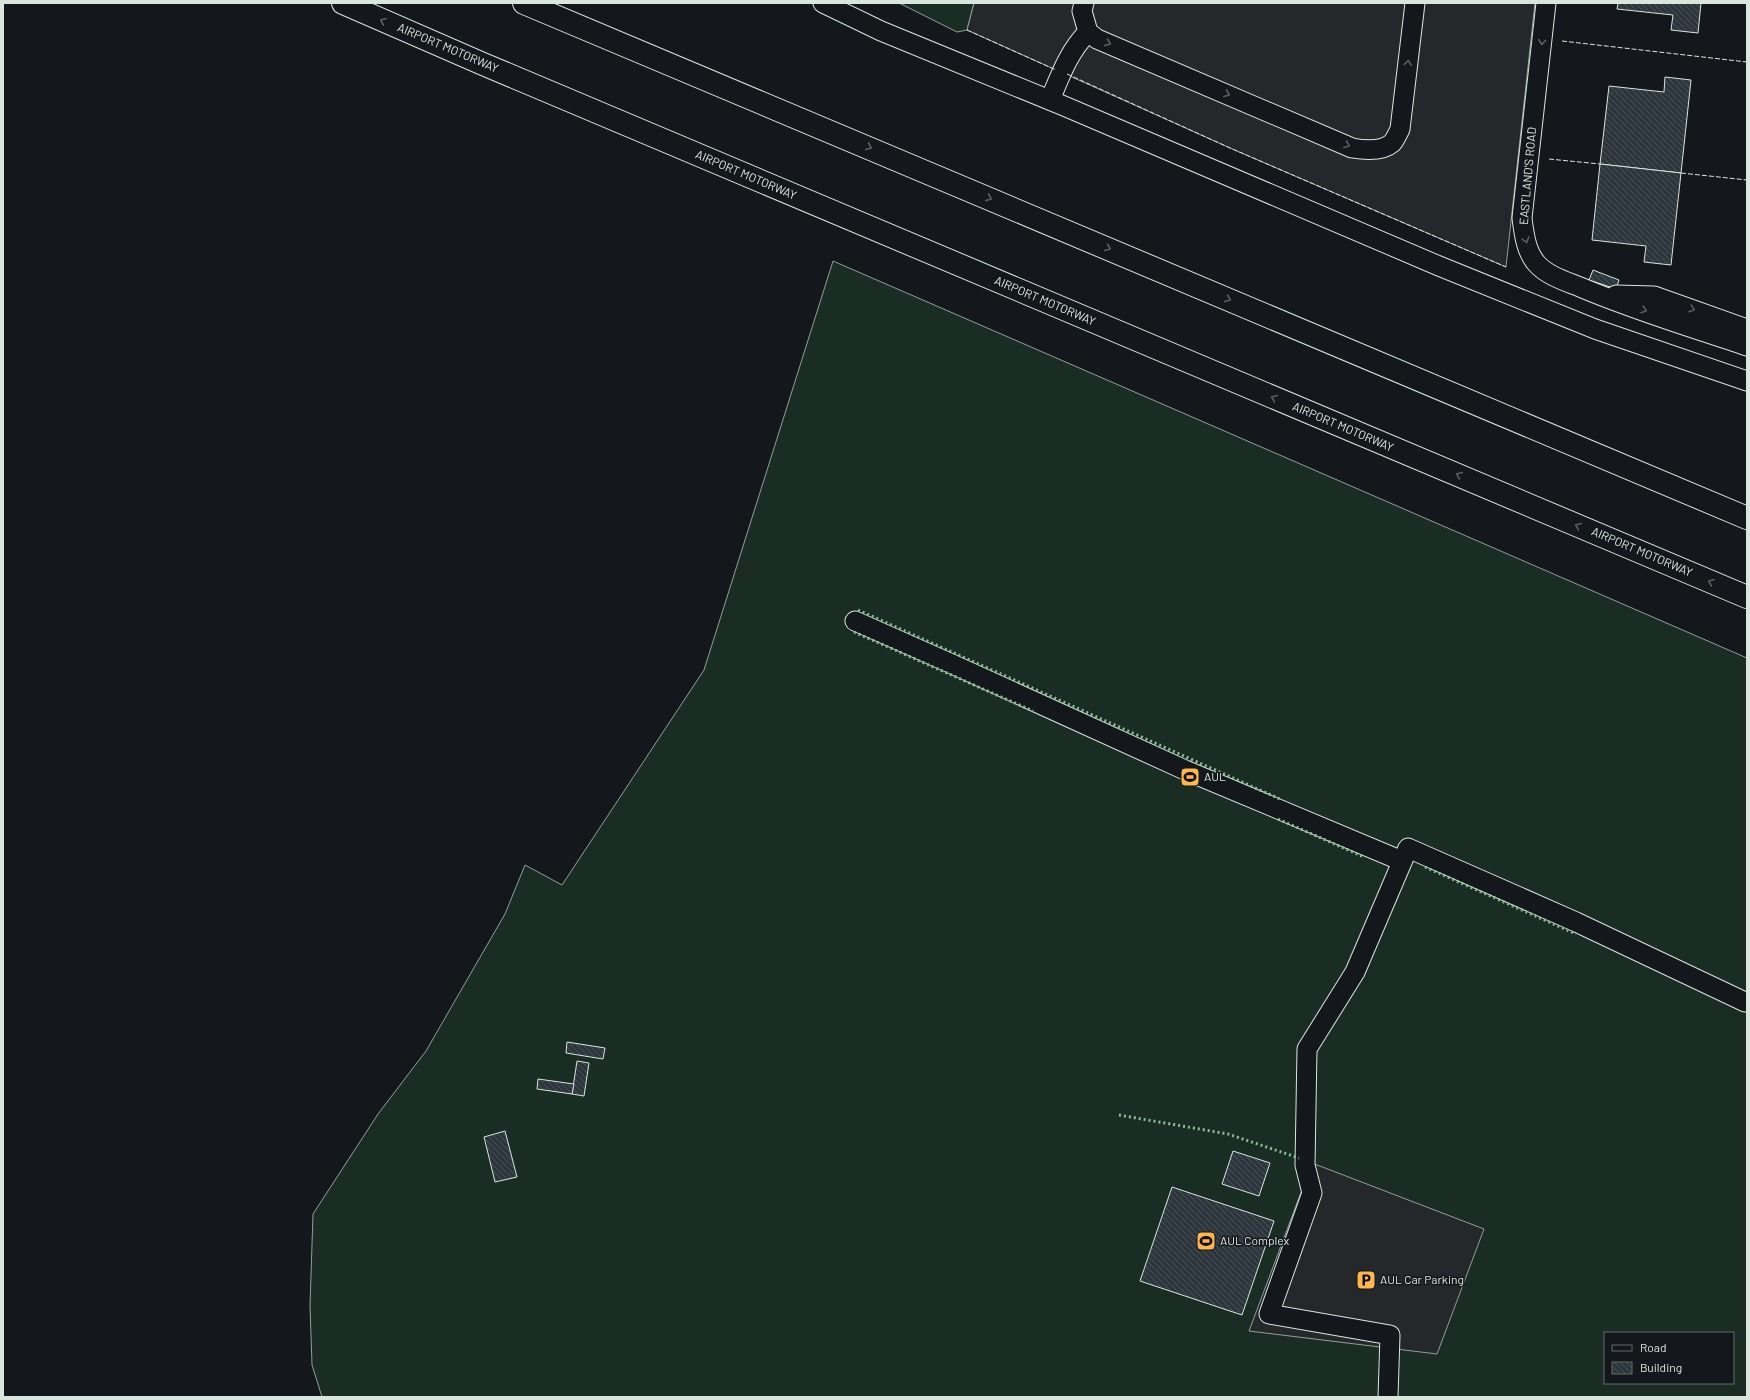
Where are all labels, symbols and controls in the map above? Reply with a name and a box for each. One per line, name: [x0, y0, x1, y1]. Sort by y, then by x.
one-way arrow: [380, 17, 387, 25]
street label: AIRPORT MOTORWAY: [396, 19, 501, 75]
one-way arrow: [1104, 39, 1111, 47]
one-way arrow: [1538, 39, 1547, 45]
one-way arrow: [1403, 60, 1412, 66]
one-way arrow: [1224, 90, 1231, 98]
street label: EASTLAND'S ROAD: [1516, 126, 1538, 225]
one-way arrow: [1343, 141, 1350, 149]
one-way arrow: [865, 143, 872, 151]
street label: AIRPORT MOTORWAY: [694, 146, 799, 202]
one-way arrow: [984, 193, 992, 201]
one-way arrow: [1521, 237, 1530, 244]
one-way arrow: [1105, 244, 1112, 252]
street label: AIRPORT MOTORWAY: [993, 272, 1098, 328]
one-way arrow: [1224, 294, 1232, 302]
one-way arrow: [1688, 305, 1695, 313]
one-way arrow: [1640, 306, 1647, 314]
one-way arrow: [1271, 394, 1278, 402]
street label: AIRPORT MOTORWAY: [1291, 398, 1396, 454]
one-way arrow: [1455, 472, 1462, 480]
one-way arrow: [1575, 523, 1583, 531]
street label: AIRPORT MOTORWAY: [1590, 523, 1695, 579]
one-way arrow: [1708, 579, 1716, 587]
sports icon: AUL: [1179, 766, 1201, 788]
place label: AUL: [1204, 769, 1226, 783]
sports icon: AUL Complex: [1195, 1230, 1217, 1252]
place label: AUL Complex: [1220, 1233, 1290, 1247]
parking icon: AUL Car Parking: [1355, 1269, 1377, 1291]
place label: AUL Car Parking: [1380, 1272, 1464, 1286]
legend: [1604, 1332, 1734, 1384]
text: Road: [1640, 1340, 1667, 1354]
text: Building: [1640, 1360, 1682, 1374]

